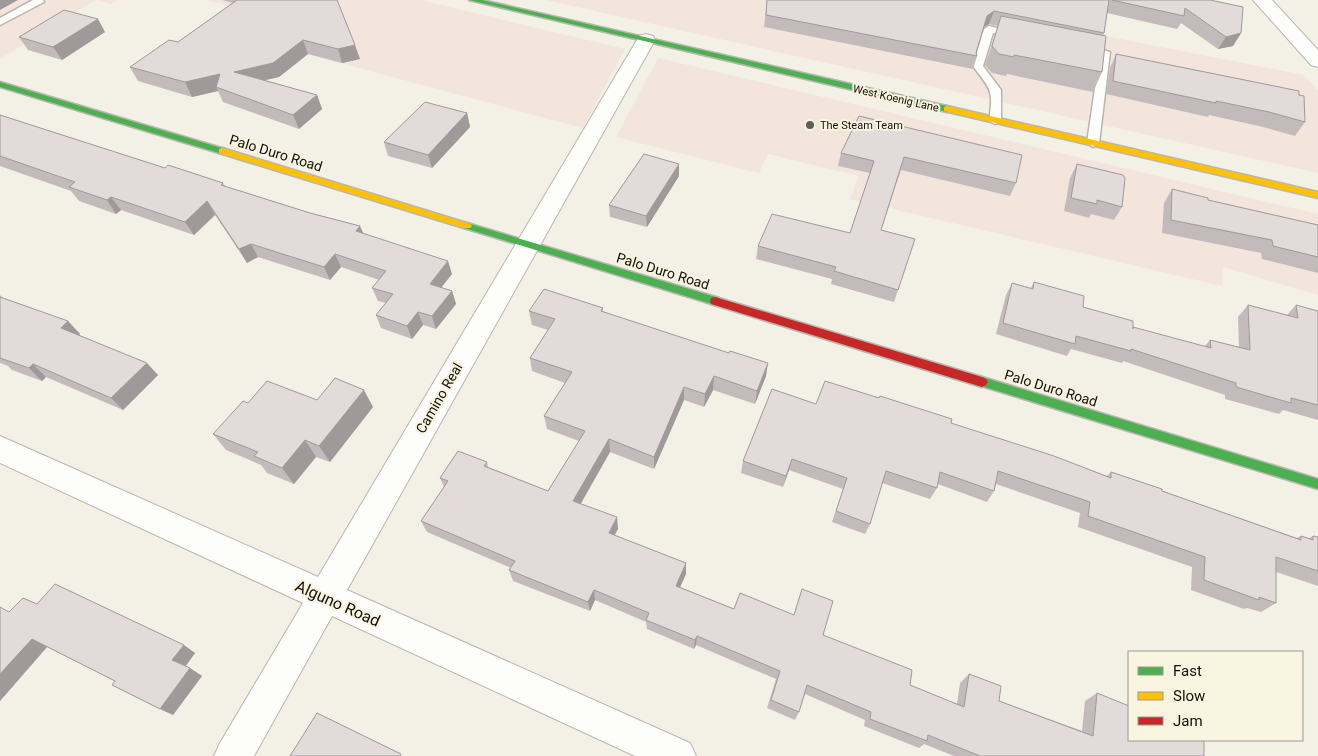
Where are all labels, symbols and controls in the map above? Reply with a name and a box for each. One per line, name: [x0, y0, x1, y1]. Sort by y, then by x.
street label: West Koenig Lane: [852, 82, 940, 115]
marker: The Steam Team: [804, 119, 816, 131]
place label: The Steam Team: [820, 119, 903, 132]
street label: Palo Duro Road: [228, 131, 324, 175]
street label: Palo Duro Road: [615, 249, 711, 293]
street label: Camino Real: [412, 360, 466, 436]
street label: Palo Duro Road: [1003, 366, 1099, 410]
street label: Alguno Road: [292, 576, 383, 631]
legend: [1128, 651, 1303, 741]
text: Fast: [1173, 662, 1202, 680]
text: Slow: [1173, 687, 1205, 705]
text: Jam: [1173, 712, 1203, 730]

